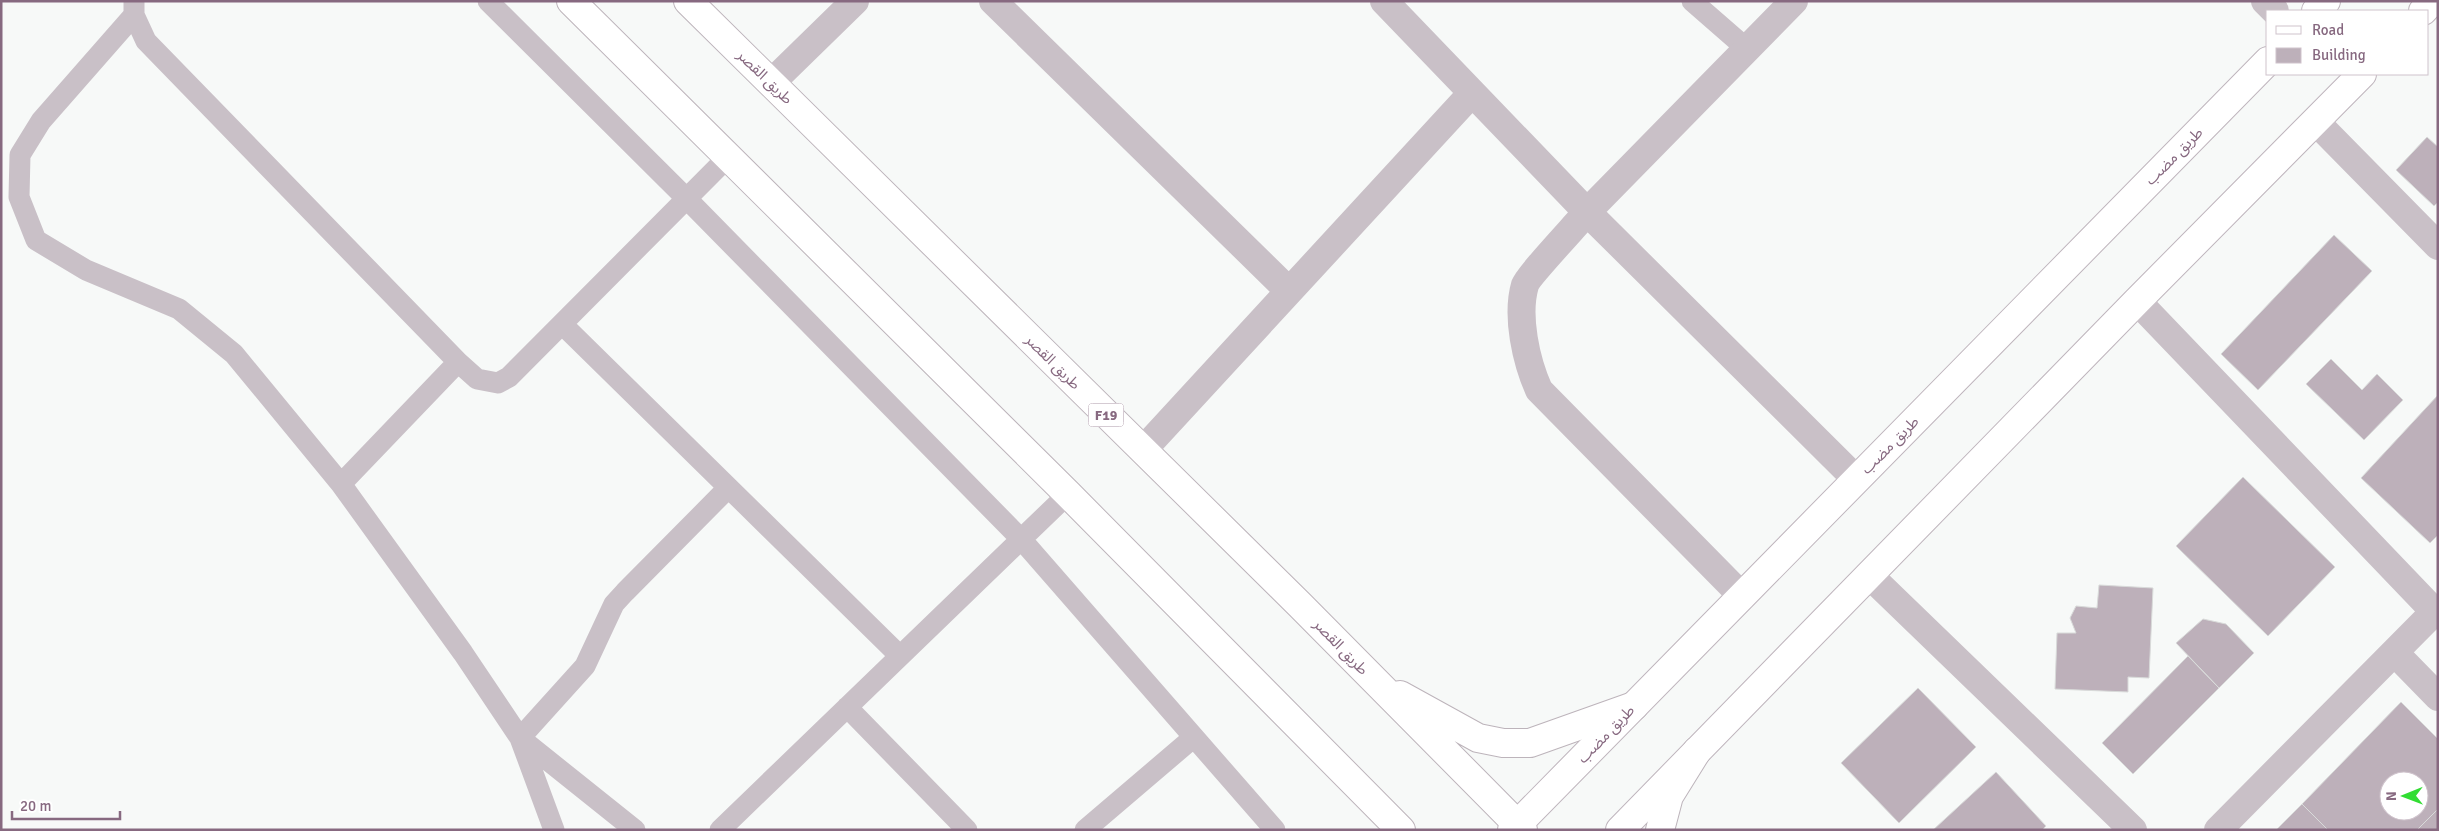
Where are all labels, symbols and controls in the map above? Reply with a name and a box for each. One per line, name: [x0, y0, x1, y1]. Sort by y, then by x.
legend: [2266, 10, 2429, 75]
text: Road: [2312, 21, 2344, 39]
street label: طريق القصر: [732, 45, 797, 109]
text: Building: [2312, 46, 2366, 64]
street label: طريق مضب: [2141, 123, 2207, 189]
street label: طريق القصر: [1020, 330, 1084, 394]
road number: F19: [1088, 404, 1124, 426]
street label: طريق مضب: [1857, 412, 1923, 478]
street label: طريق القصر: [1309, 615, 1372, 679]
street label: طريق مضب: [1574, 701, 1639, 768]
north arrow: [2379, 771, 2429, 821]
scale bar: [12, 788, 120, 820]
text: N: [2383, 791, 2400, 801]
text: 20 m: [20, 797, 51, 815]

